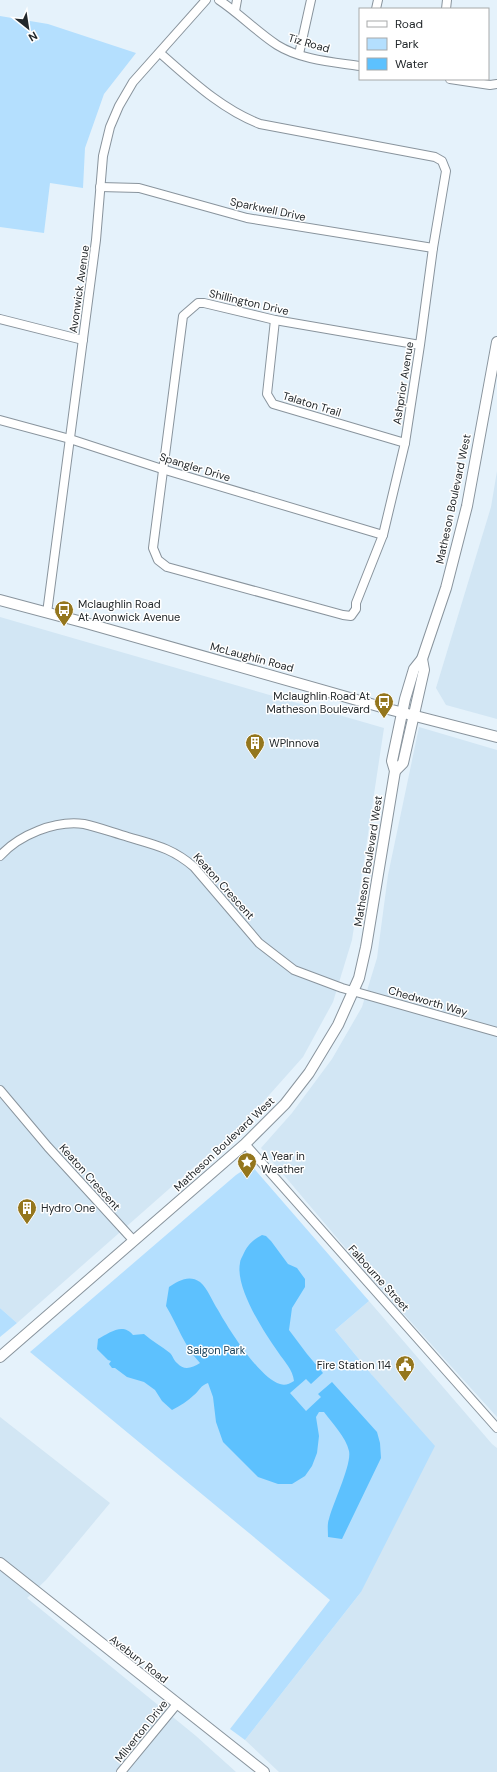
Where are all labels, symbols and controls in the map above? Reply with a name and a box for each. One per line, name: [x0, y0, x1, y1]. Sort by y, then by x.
north arrow: [8, 8, 48, 48]
legend: [359, 8, 489, 80]
text: Road: [395, 16, 423, 32]
text: N: [26, 29, 40, 45]
street label: Tiz Road: [287, 30, 331, 56]
text: Park: [395, 36, 419, 52]
text: Water: [395, 56, 429, 72]
street label: Sparkwell Drive: [229, 194, 307, 224]
street label: Avonwick Avenue: [66, 244, 92, 334]
street label: Shillington Drive: [208, 286, 290, 318]
street label: Ashprior Avenue: [390, 341, 416, 425]
street label: Talaton Trail: [281, 388, 343, 420]
street label: Matheson Boulevard West: [432, 433, 474, 565]
street label: Spangler Drive: [158, 450, 232, 484]
place label: Mclaughlin Road At Avonwick Avenue: [78, 597, 180, 624]
bus stop icon: Mclaughlin Road At Avonwick Avenue: [53, 599, 75, 627]
street label: McLaughlin Road: [209, 639, 295, 675]
place label: Mclaughlin Road At Matheson Boulevard: [267, 689, 370, 716]
bus stop icon: Mclaughlin Road At Matheson Boulevard: [373, 691, 395, 719]
building icon: WPInnova: [244, 732, 266, 760]
place label: WPInnova: [269, 736, 319, 750]
street label: Matheson Boulevard West: [351, 795, 385, 927]
street label: Keaton Crescent: [190, 850, 258, 922]
street label: Chedworth Way: [387, 983, 469, 1019]
street label: Matheson Boulevard West: [171, 1094, 277, 1194]
street label: Keaton Crescent: [56, 1141, 124, 1213]
place label: A Year in Weather: [261, 1149, 305, 1176]
place icon: A Year in Weather: [236, 1151, 258, 1179]
building icon: Hydro One: [16, 1197, 38, 1225]
place label: Hydro One: [41, 1201, 95, 1215]
street label: Falbourne Street: [346, 1242, 412, 1314]
park label: Saigon Park: [187, 1343, 246, 1357]
public building icon: Fire Station 114: [394, 1354, 416, 1382]
place label: Fire Station 114: [317, 1358, 391, 1372]
street label: Avebury Road: [107, 1632, 171, 1686]
street label: Milverton Drive: [112, 1697, 170, 1765]

